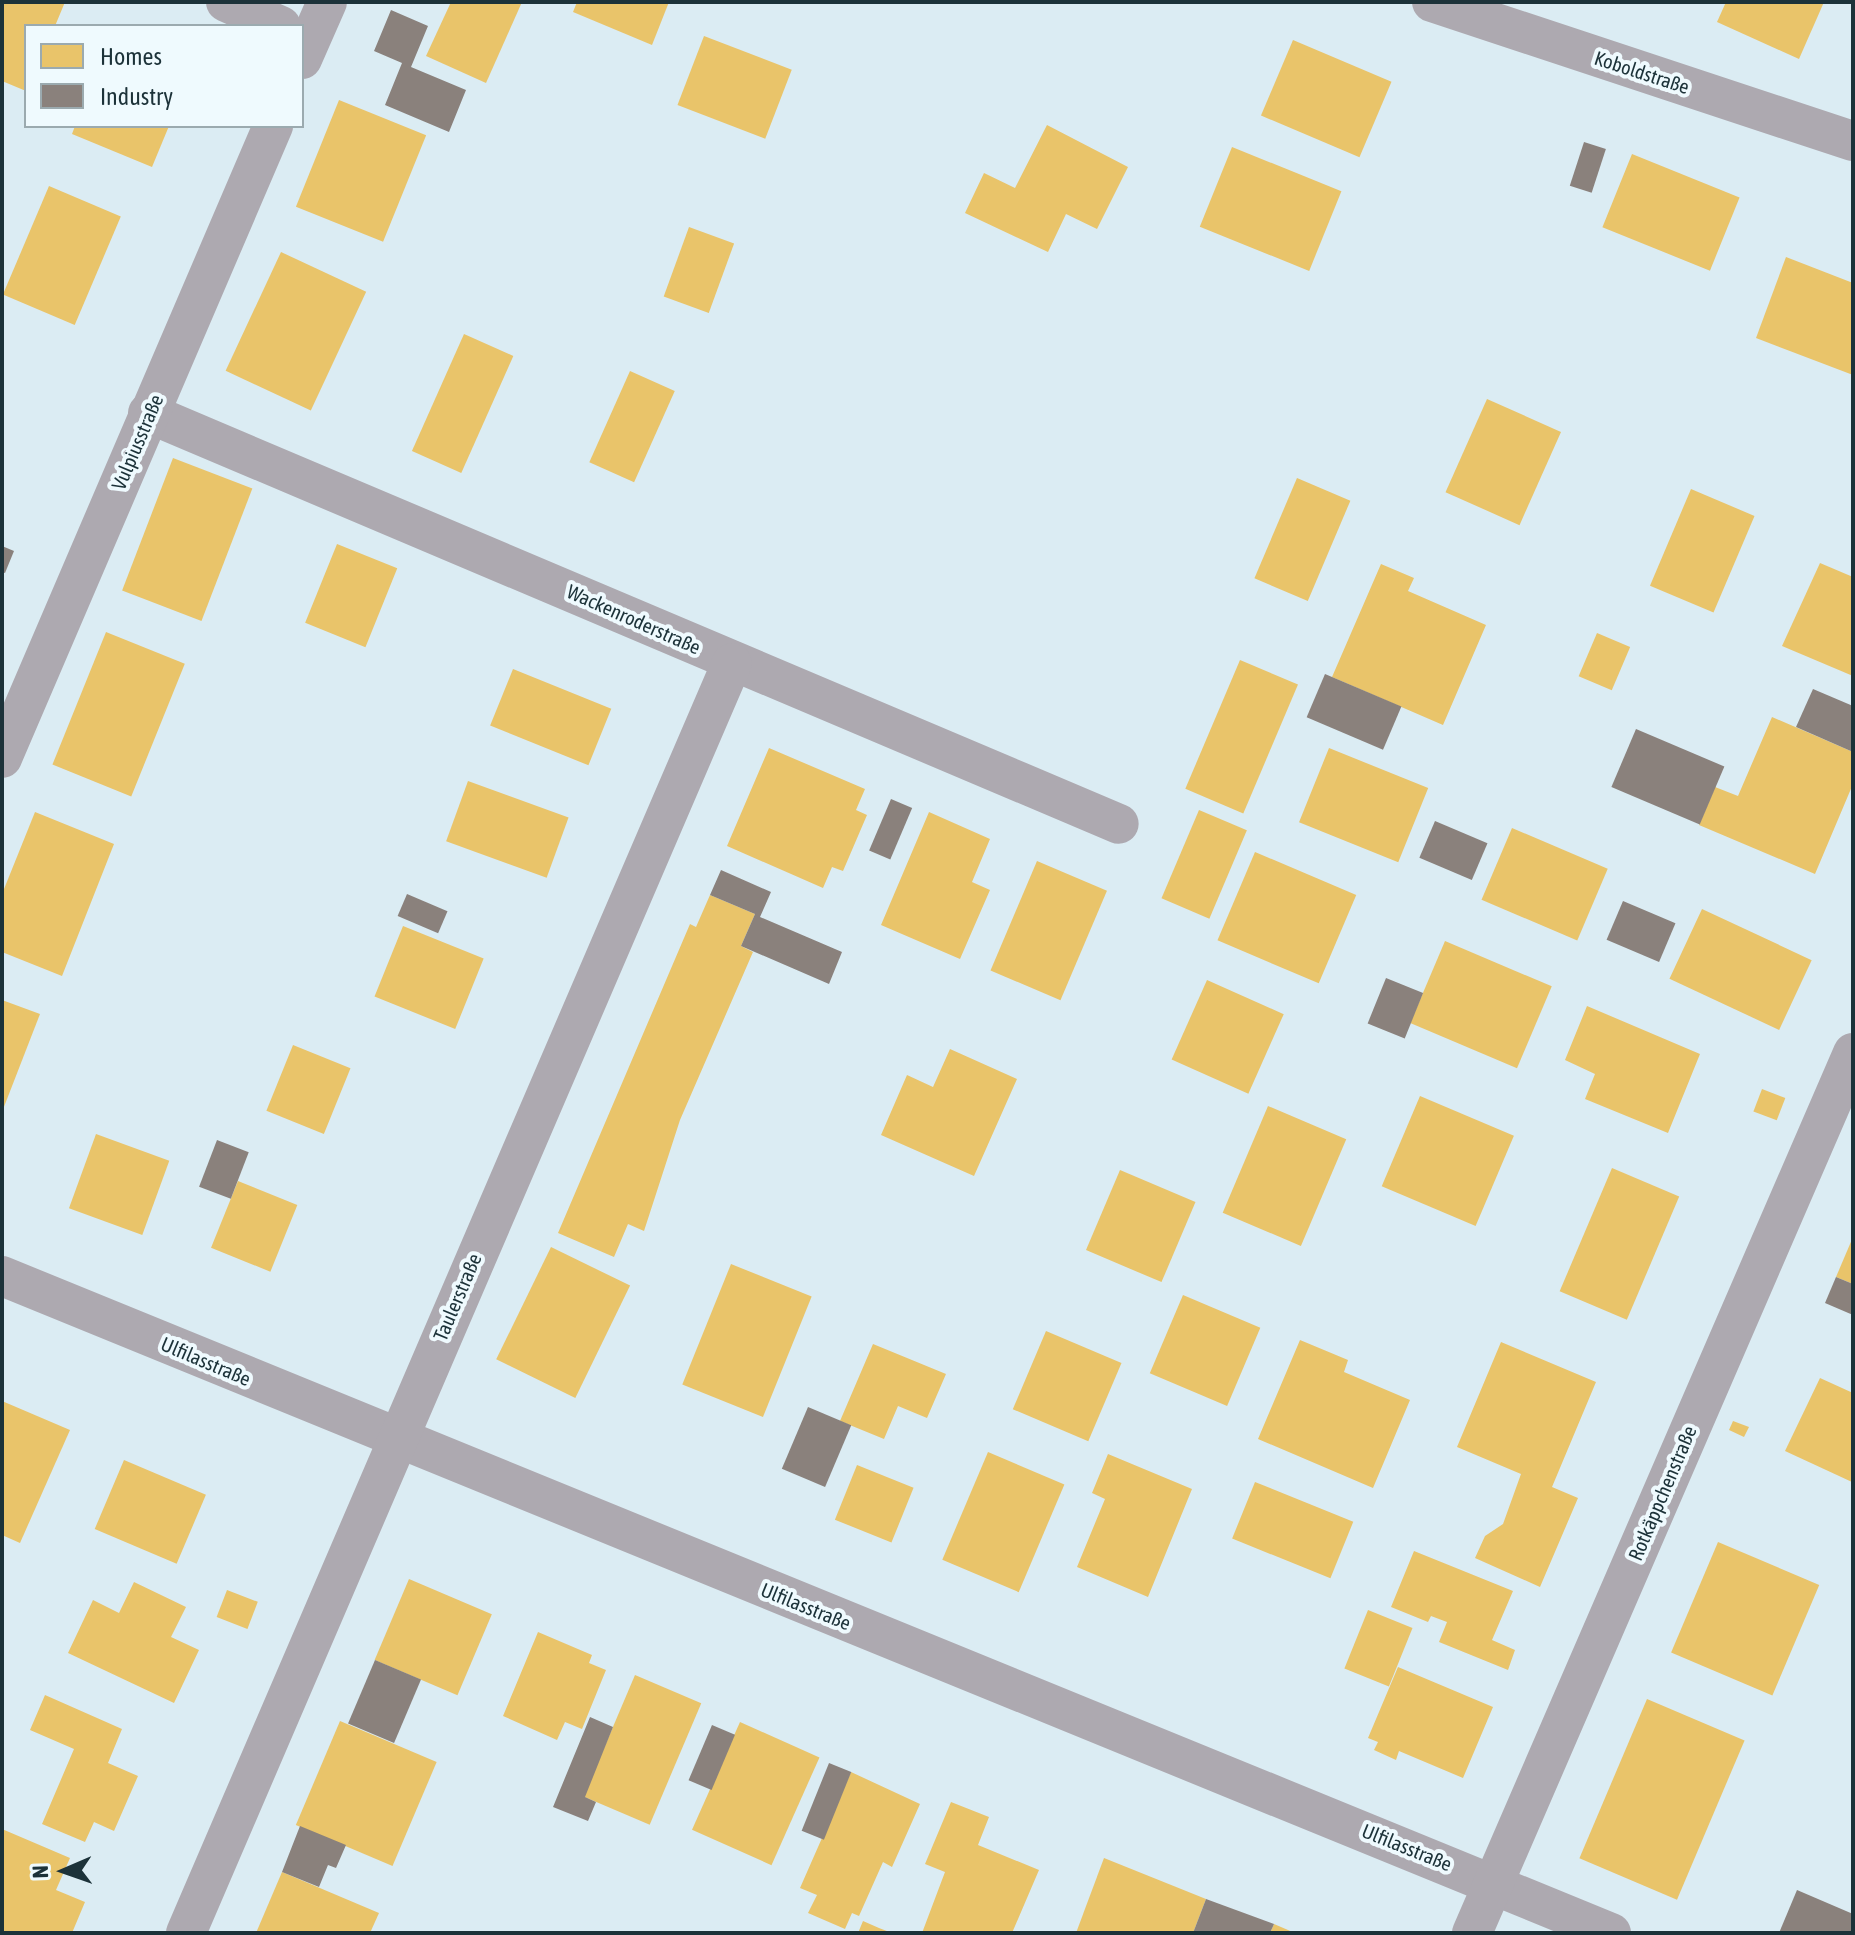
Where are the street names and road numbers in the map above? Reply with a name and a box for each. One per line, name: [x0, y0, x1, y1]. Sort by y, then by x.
street label: Koboldstraße: [1592, 45, 1692, 99]
street label: Vulpiusstraße: [106, 391, 168, 493]
street label: Wackenroderstraße: [564, 579, 704, 659]
street label: Taulerstraße: [428, 1250, 486, 1344]
street label: Ulfilasstraße: [158, 1331, 254, 1391]
street label: Rotkäppchenstraße: [1623, 1422, 1701, 1564]
street label: Ulfilasstraße: [757, 1577, 855, 1635]
street label: Ulfilasstraße: [1358, 1818, 1456, 1876]

